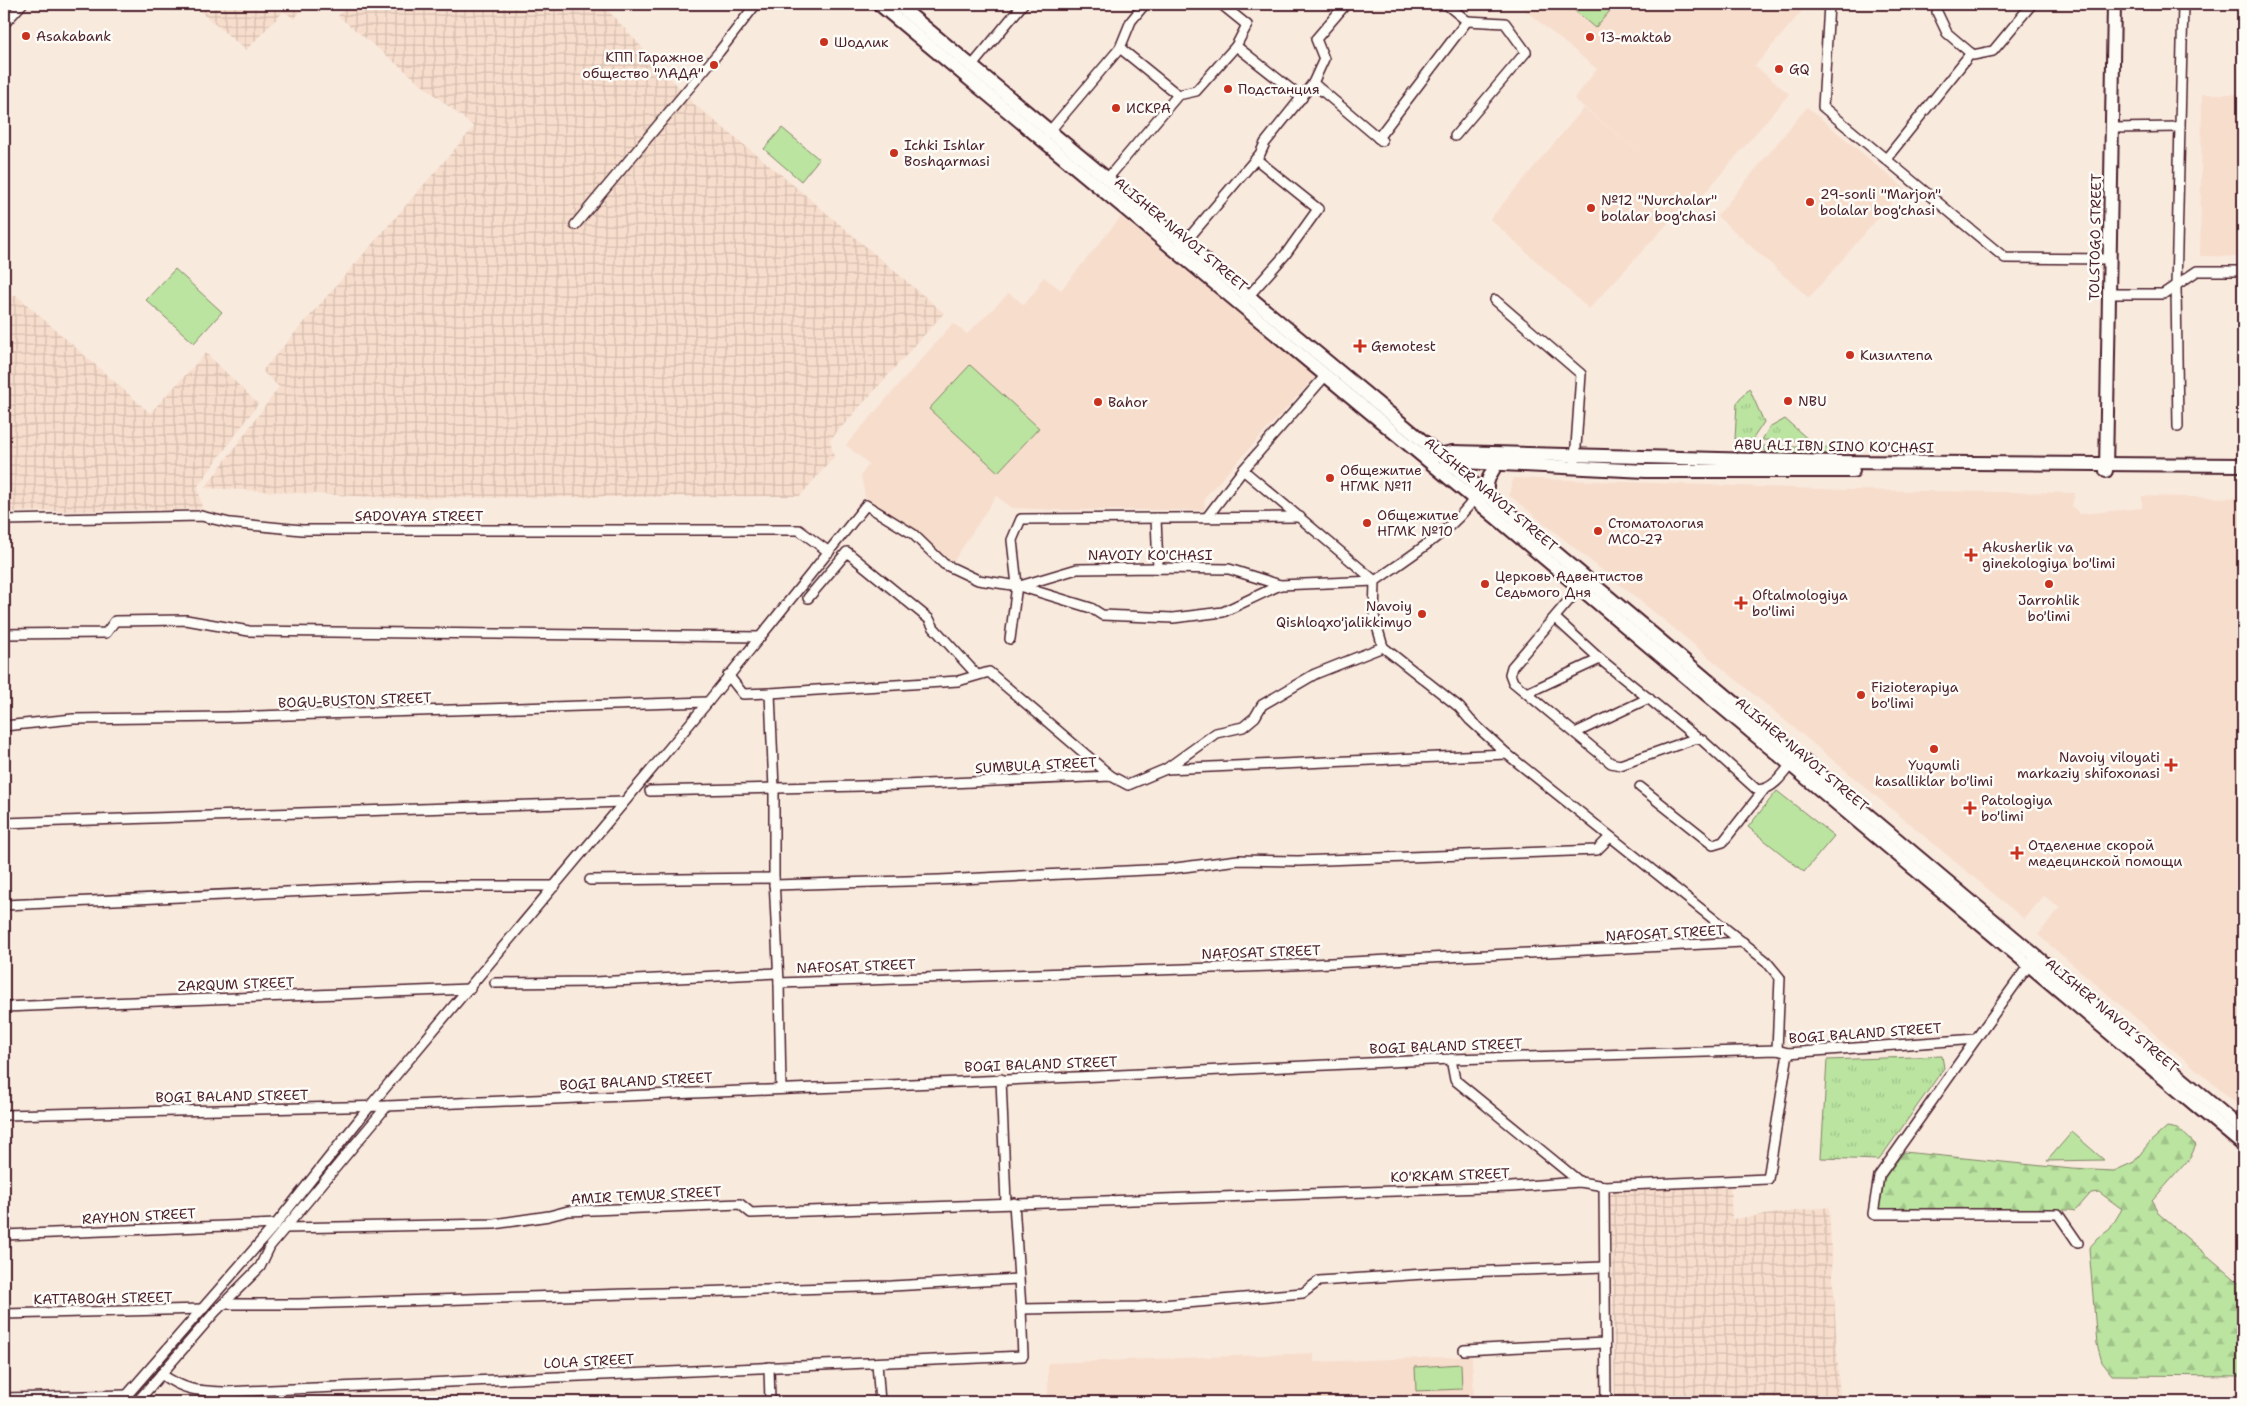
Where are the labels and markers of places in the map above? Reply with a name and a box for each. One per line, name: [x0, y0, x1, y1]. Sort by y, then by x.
place label: Asakabank: [36, 27, 111, 45]
place label: 13-maktab: [1600, 28, 1672, 46]
marker: Asakabank: [20, 30, 32, 42]
marker: 13-maktab: [1584, 31, 1596, 43]
place label: Шодлик: [834, 33, 889, 51]
marker: Шодлик: [818, 36, 830, 48]
place label: КПП Гаражное общество "ЛАДА": [582, 48, 704, 82]
marker: КПП Гаражное общество "ЛАДА": [708, 59, 720, 71]
place label: GQ: [1789, 60, 1810, 78]
marker: GQ: [1773, 63, 1785, 75]
place label: Подстанция: [1238, 80, 1320, 98]
marker: Подстанция: [1222, 83, 1234, 95]
place label: ИСКРА: [1126, 99, 1171, 117]
marker: ИСКРА: [1110, 102, 1122, 114]
place label: Ichki Ishlar Boshqarmasi: [904, 136, 990, 170]
marker: Ichki Ishlar Boshqarmasi: [888, 147, 900, 159]
place label: 29-sonli "Marjon" bolalar bog'chasi: [1820, 185, 1941, 219]
place label: №12 "Nurchalar" bolalar bog'chasi: [1601, 191, 1717, 225]
marker: 29-sonli "Marjon" bolalar bog'chasi: [1804, 196, 1816, 208]
marker: №12 "Nurchalar" bolalar bog'chasi: [1585, 202, 1597, 214]
place label: Gemotest: [1371, 337, 1436, 355]
marker: Gemotest: [1353, 339, 1367, 353]
place label: Кизилтепа: [1860, 346, 1933, 364]
marker: Кизилтепа: [1844, 349, 1856, 361]
place label: NBU: [1798, 392, 1827, 410]
place label: Bahor: [1108, 393, 1149, 411]
marker: NBU: [1782, 395, 1794, 407]
marker: Bahor: [1092, 396, 1104, 408]
place label: Общежитие НГМК №11: [1340, 461, 1422, 495]
marker: Общежитие НГМК №11: [1324, 472, 1336, 484]
place label: Общежитие НГМК №10: [1377, 506, 1459, 540]
place label: Стоматология МСО-27: [1608, 514, 1704, 548]
marker: Общежитие НГМК №10: [1361, 517, 1373, 529]
marker: Стоматология МСО-27: [1592, 525, 1604, 537]
place label: Akusherlik va ginekologiya bo'limi: [1982, 538, 2116, 572]
marker: Akusherlik va ginekologiya bo'limi: [1964, 548, 1978, 562]
place label: Церковь Адвентистов Седьмого Дня: [1495, 567, 1643, 601]
marker: Церковь Адвентистов Седьмого Дня: [1479, 578, 1491, 590]
marker: Jarrohlik bo'limi: [2043, 578, 2055, 590]
place label: Oftalmologiya bo'limi: [1752, 586, 1848, 620]
place label: Jarrohlik bo'limi: [2018, 591, 2080, 625]
marker: Oftalmologiya bo'limi: [1734, 596, 1748, 610]
place label: Navoiy Qishloqxo'jalikkimyo: [1276, 597, 1412, 631]
marker: Navoiy Qishloqxo'jalikkimyo: [1416, 608, 1428, 620]
place label: Fizioterapiya bo'limi: [1871, 678, 1959, 712]
marker: Fizioterapiya bo'limi: [1855, 689, 1867, 701]
marker: Yuqumli kasalliklar bo'limi: [1928, 743, 1940, 755]
place label: Navoiy viloyati markaziy shifoxonasi: [2017, 748, 2160, 782]
place label: Yuqumli kasalliklar bo'limi: [1875, 756, 1993, 790]
marker: Navoiy viloyati markaziy shifoxonasi: [2164, 758, 2178, 772]
place label: Patologiya bo'limi: [1981, 791, 2053, 825]
marker: Patologiya bo'limi: [1963, 801, 1977, 815]
place label: Отделение скорой медецинской помощи: [2028, 836, 2183, 870]
marker: Отделение скорой медецинской помощи: [2010, 846, 2024, 860]

